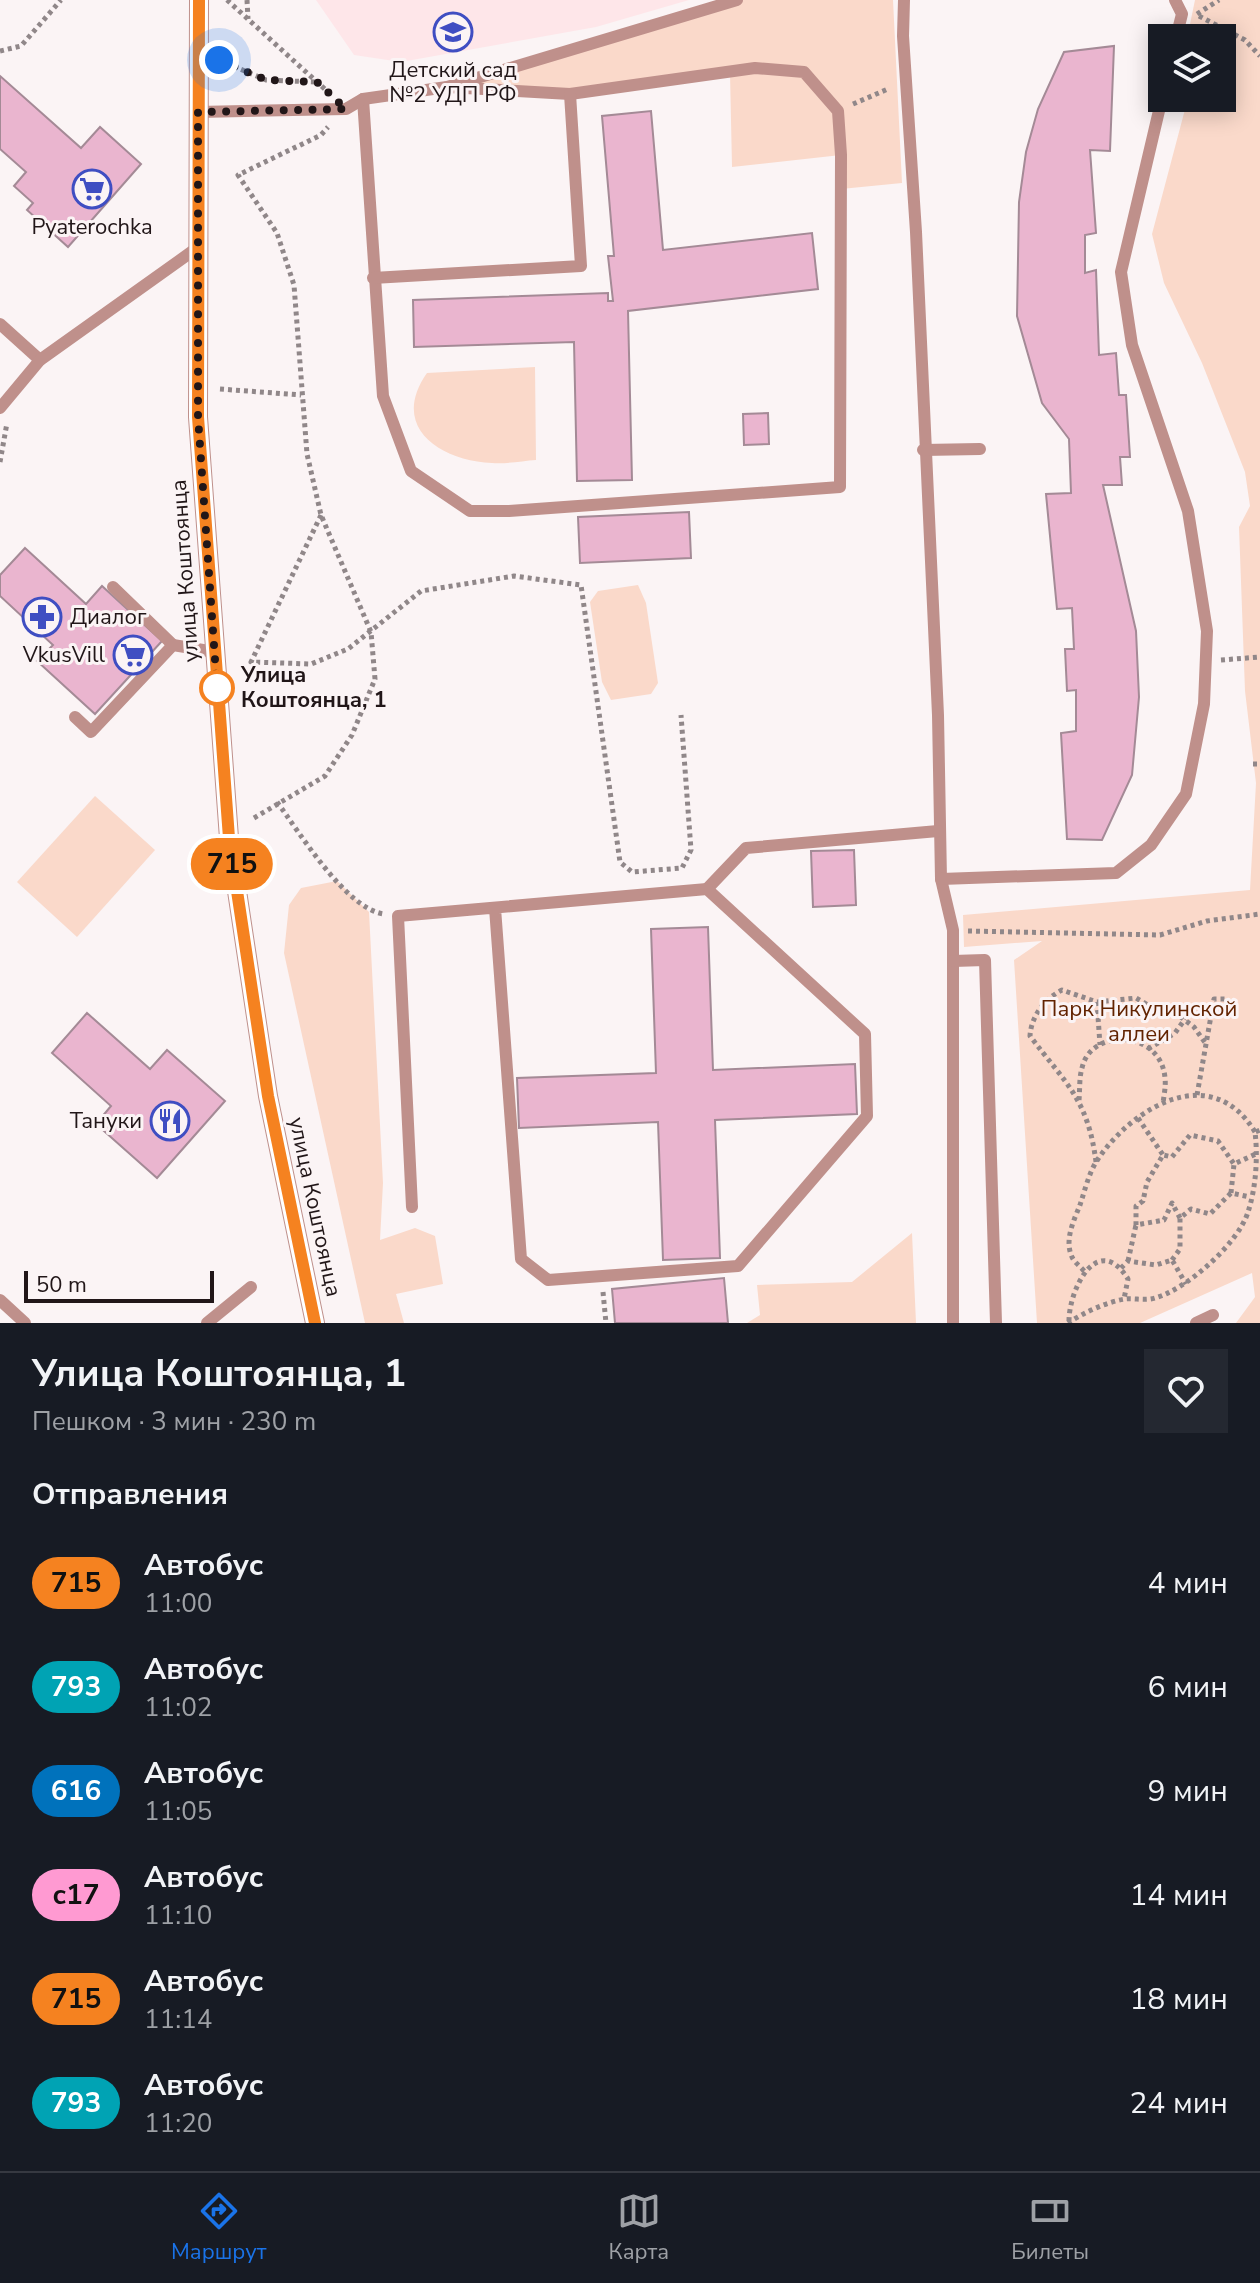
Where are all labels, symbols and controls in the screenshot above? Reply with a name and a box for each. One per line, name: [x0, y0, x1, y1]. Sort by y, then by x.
school or university icon: Детский сад №2 УДП РФ: [432, 11, 474, 53]
map controls: [1148, 24, 1236, 112]
button: layers: [1148, 24, 1236, 112]
your location: [199, 40, 239, 80]
place label: Детский сад №2 УДП РФ: [389, 55, 517, 110]
supermarket icon: Pyaterochka: [71, 168, 113, 210]
place label: Pyaterochka: [31, 212, 153, 242]
street label: улица Коштоянца: [164, 479, 206, 663]
pharmacy icon: Диалог: [21, 596, 63, 638]
place label: Диалог: [70, 602, 147, 632]
supermarket icon: VkusVill: [112, 634, 154, 676]
place label: VkusVill: [22, 640, 105, 670]
place label: Улица Коштоянца, 1: [240, 660, 387, 715]
marker: Улица Коштоянца, 1: [200, 671, 234, 705]
line badge: 715: [186, 838, 278, 890]
text: 715: [207, 845, 257, 883]
park label: Парк Никулинской аллеи: [1041, 994, 1237, 1049]
restaurant icon: Тануки: [149, 1100, 191, 1142]
place label: Тануки: [70, 1106, 142, 1136]
street label: улица Коштоянца: [281, 1114, 349, 1300]
scale bar: [24, 1267, 214, 1303]
text: 50 m: [36, 1270, 87, 1300]
text: Улица Коштоянца, 1: [32, 1348, 406, 1399]
button: heart: [1144, 1349, 1228, 1433]
text: Пешком · 3 мин · 230 m: [32, 1404, 316, 1439]
text: Отправления: [32, 1474, 228, 1515]
text: Автобус: [144, 1545, 263, 1586]
text: 4 мин: [1147, 1563, 1228, 1604]
text: 715: [51, 1564, 101, 1602]
text: 11:00: [144, 1586, 212, 1621]
text: Автобус: [144, 1649, 263, 1690]
text: 6 мин: [1147, 1667, 1228, 1708]
text: 793: [51, 1668, 101, 1706]
text: 11:02: [144, 1690, 212, 1725]
text: Автобус: [144, 1753, 263, 1794]
text: 9 мин: [1147, 1771, 1228, 1812]
text: 616: [51, 1772, 101, 1810]
text: 11:05: [144, 1794, 212, 1829]
text: Автобус: [144, 1857, 263, 1898]
text: 14 мин: [1129, 1875, 1228, 1916]
text: с17: [52, 1876, 100, 1914]
text: 11:10: [144, 1898, 212, 1933]
text: Автобус: [144, 1961, 263, 2002]
text: 18 мин: [1129, 1979, 1228, 2020]
text: 715: [51, 1980, 101, 2018]
text: 11:14: [144, 2002, 212, 2037]
text: Автобус: [144, 2065, 263, 2106]
text: 24 мин: [1129, 2083, 1228, 2124]
text: 793: [51, 2084, 101, 2122]
text: 11:20: [144, 2106, 212, 2141]
tab: Маршрут: [171, 2189, 267, 2267]
tab: Карта: [609, 2189, 669, 2267]
tab: Билеты: [1011, 2189, 1089, 2267]

